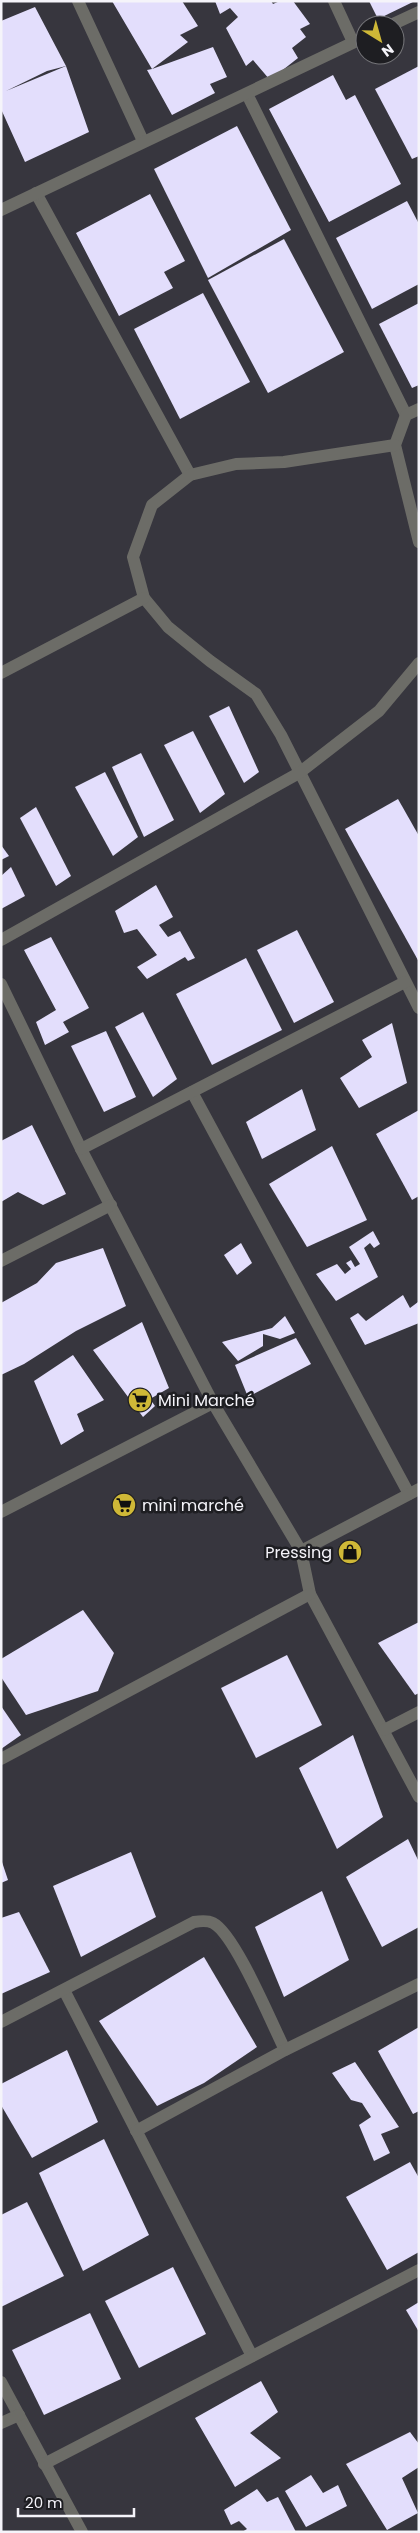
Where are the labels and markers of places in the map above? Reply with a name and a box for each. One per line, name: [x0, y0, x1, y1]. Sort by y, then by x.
supermarket icon: Mini Marché: [127, 1387, 153, 1413]
place label: Mini Marché: [158, 1389, 255, 1412]
supermarket icon: mini marché: [111, 1492, 137, 1518]
place label: mini marché: [142, 1494, 244, 1517]
shop icon: Pressing: [337, 1539, 363, 1565]
place label: Pressing: [265, 1541, 332, 1564]

